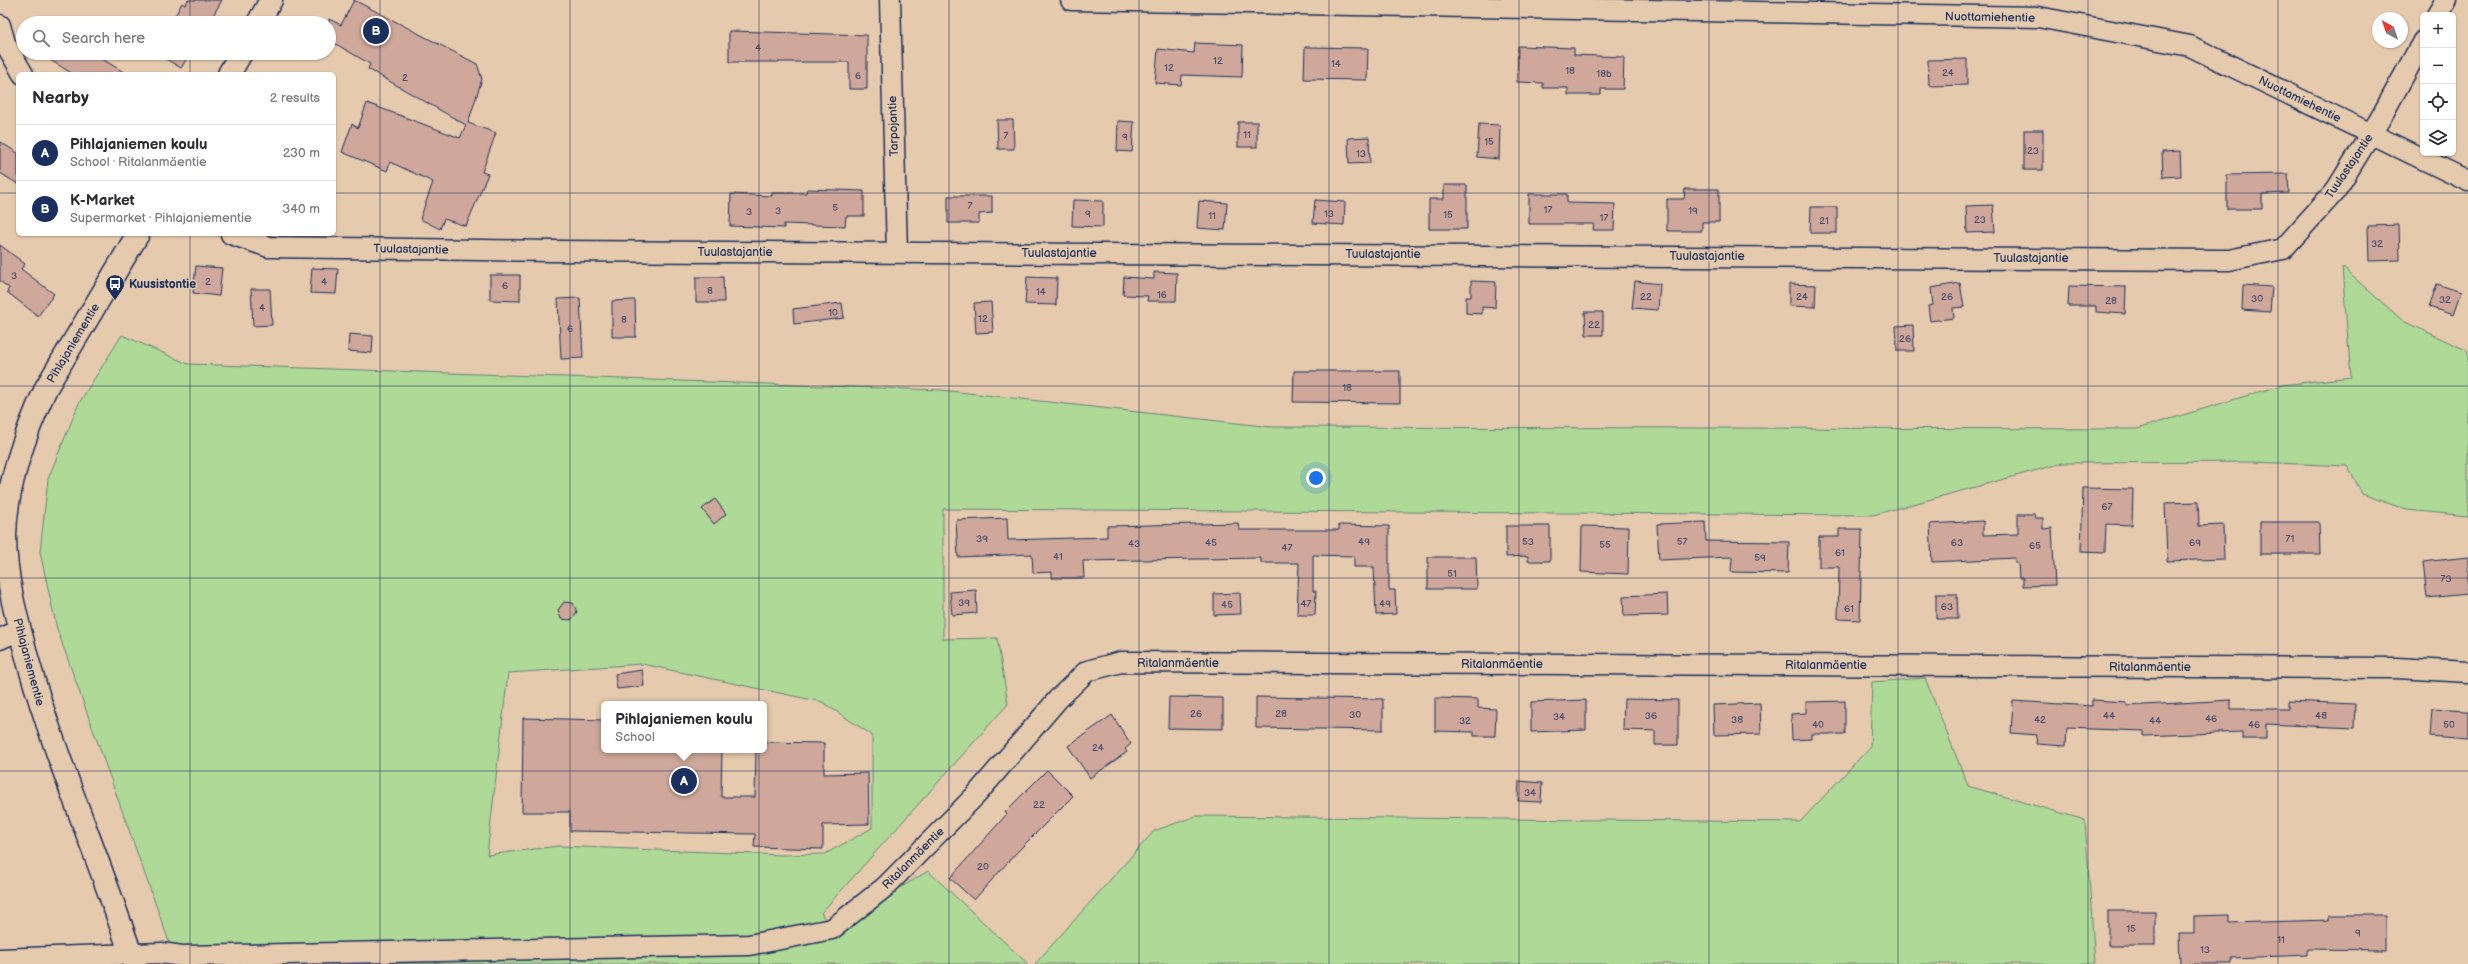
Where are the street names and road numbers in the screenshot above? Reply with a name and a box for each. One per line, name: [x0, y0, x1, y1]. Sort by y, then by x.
street label: Nuottamiehentie: [1945, 9, 2035, 26]
street label: Nuottamiehentie: [2256, 73, 2344, 126]
street label: Tarpojantie: [885, 95, 902, 157]
street label: Tuulastajantie: [2322, 131, 2377, 202]
street label: Tuulastajantie: [373, 241, 449, 258]
street label: Tuulastajantie: [697, 245, 773, 260]
street label: Tuulastajantie: [1021, 246, 1097, 261]
street label: Tuulastajantie: [1345, 247, 1421, 262]
street label: Tuulastajantie: [1669, 249, 1745, 264]
street label: Tuulastajantie: [1993, 251, 2069, 266]
street label: Pihlajaniementie: [44, 301, 103, 386]
street label: Pihlajaniementie: [10, 617, 47, 708]
street label: Ritalanmäentie: [1137, 656, 1219, 671]
street label: Ritalanmäentie: [1461, 657, 1543, 672]
street label: Ritalanmäentie: [1785, 658, 1867, 673]
street label: Ritalanmäentie: [2109, 660, 2191, 675]
street label: Ritalanmäentie: [879, 824, 948, 893]

